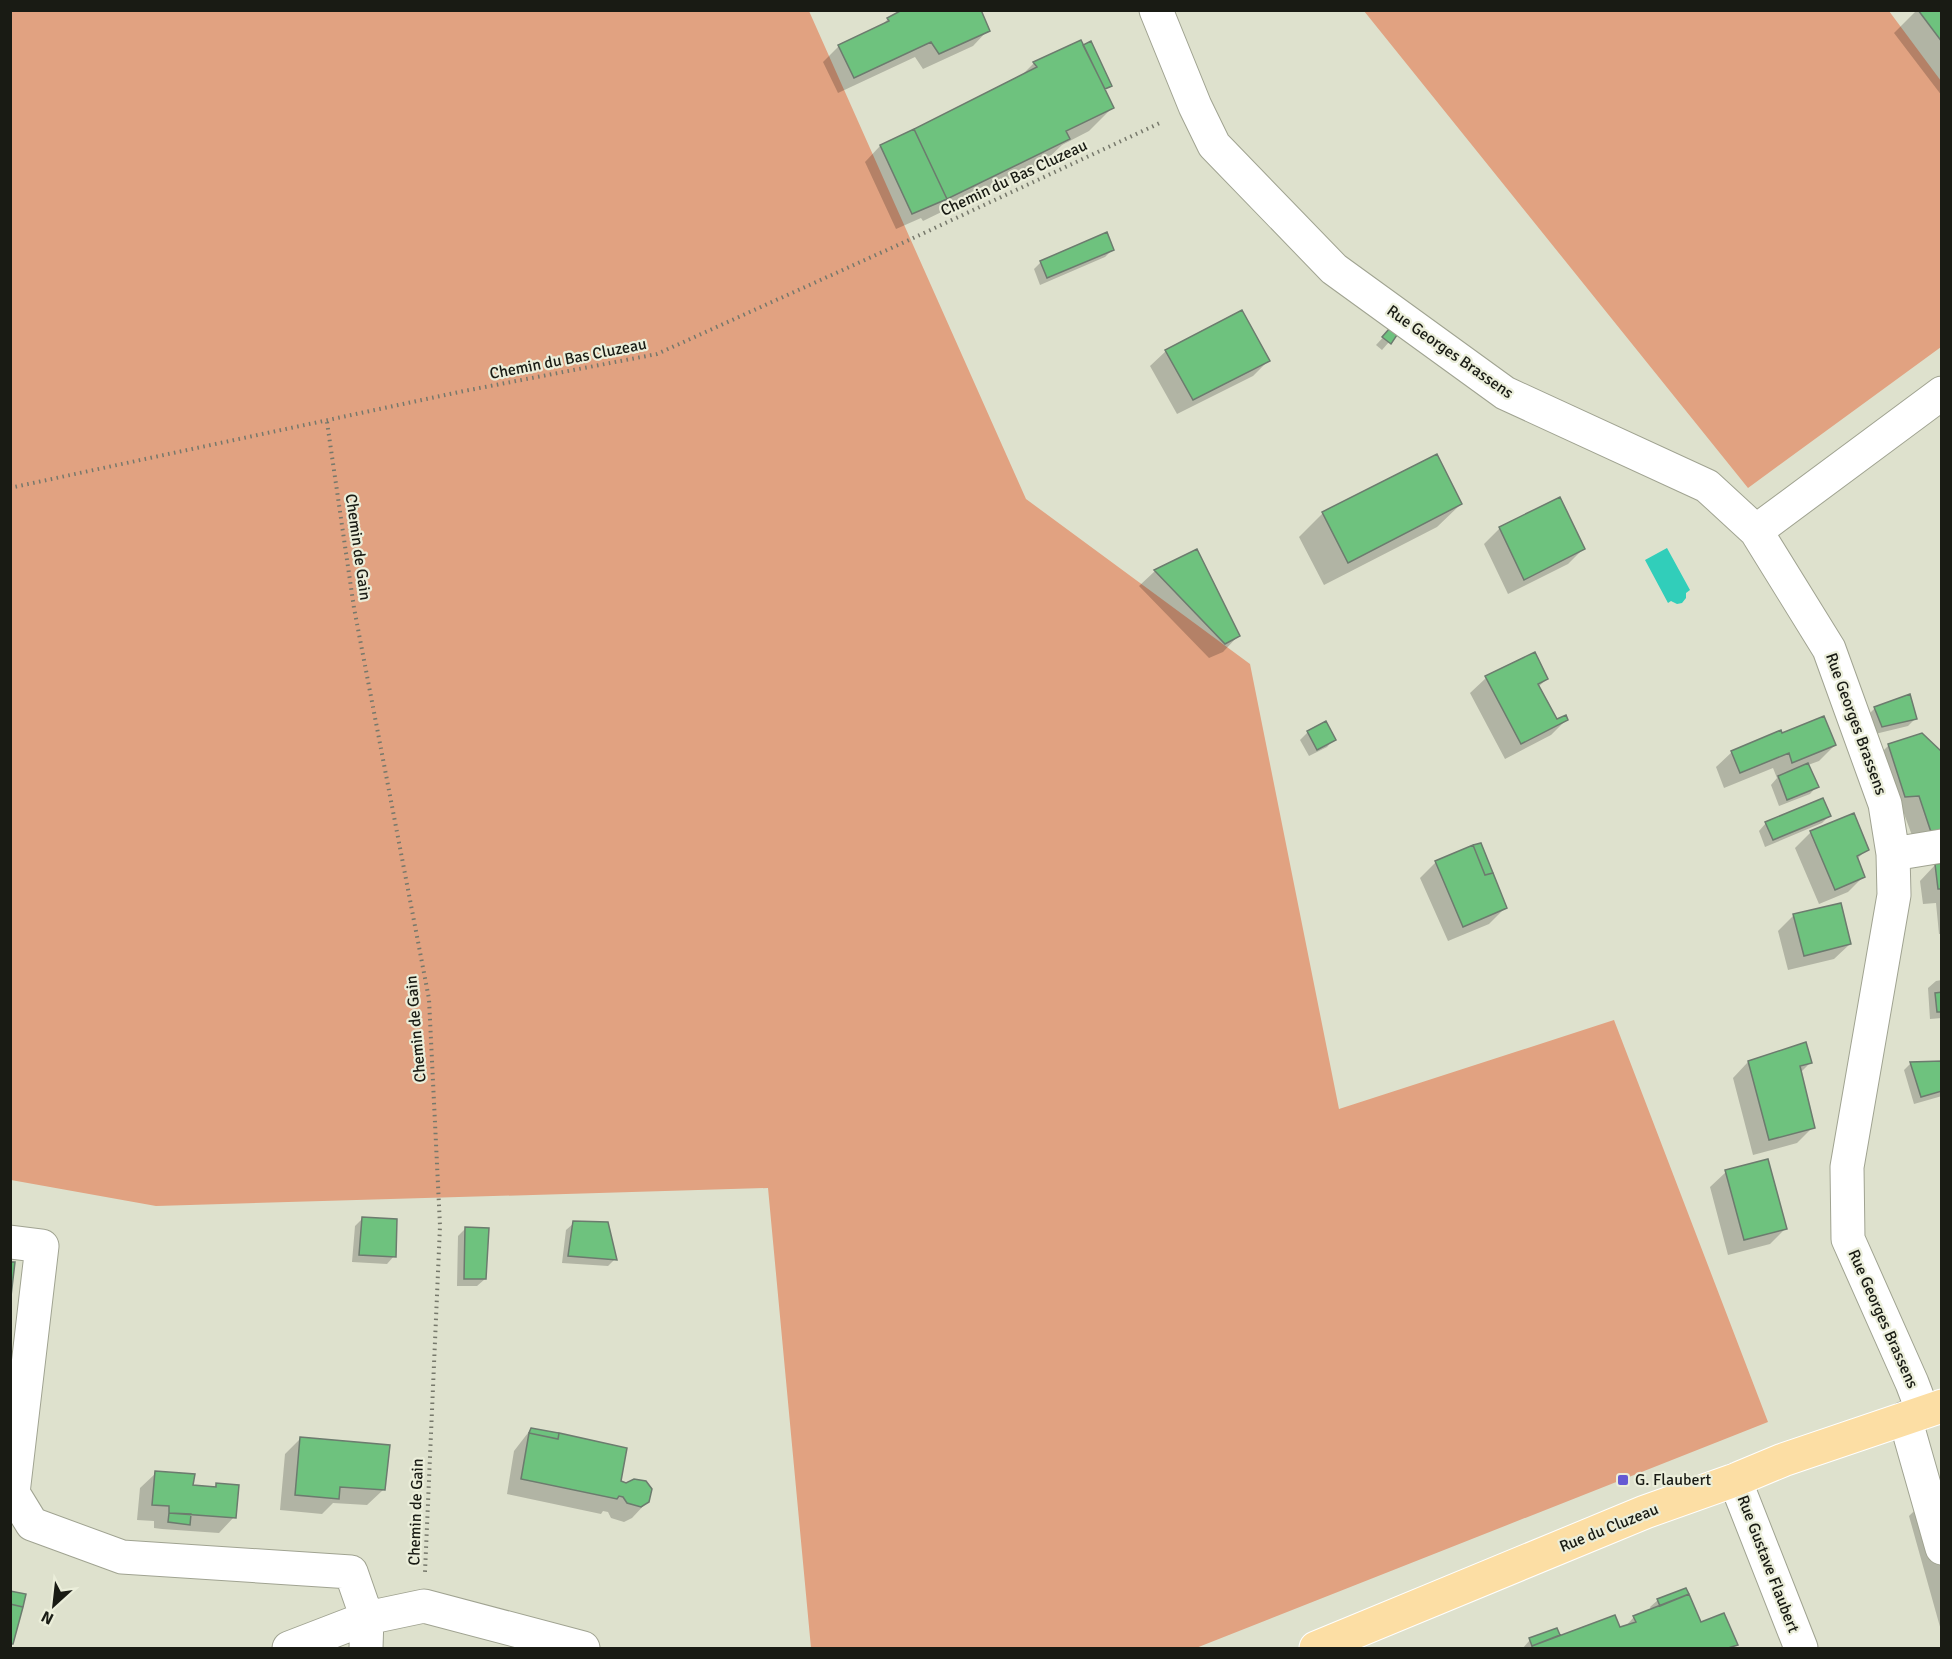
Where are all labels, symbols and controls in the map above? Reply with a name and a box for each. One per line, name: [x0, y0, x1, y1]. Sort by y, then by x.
street label: Chemin du Bas Cluzeau: [938, 135, 1090, 221]
street label: Rue Georges Brassens: [1383, 301, 1517, 403]
street label: Chemin du Bas Cluzeau: [488, 334, 648, 384]
street label: Chemin de Gain: [341, 493, 375, 601]
street label: Rue Georges Brassens: [1821, 650, 1891, 798]
street label: Chemin de Gain: [401, 975, 431, 1083]
street label: Rue Georges Brassens: [1843, 1246, 1923, 1392]
street label: Chemin de Gain: [404, 1458, 428, 1566]
place label: G. Flaubert: [1635, 1470, 1712, 1490]
marker: G. Flaubert: [1616, 1473, 1630, 1487]
street label: Rue Gustave Flaubert: [1733, 1492, 1804, 1636]
street label: Rue du Cluzeau: [1557, 1499, 1661, 1557]
north arrow: [24, 1575, 84, 1635]
text: N: [38, 1606, 57, 1629]

